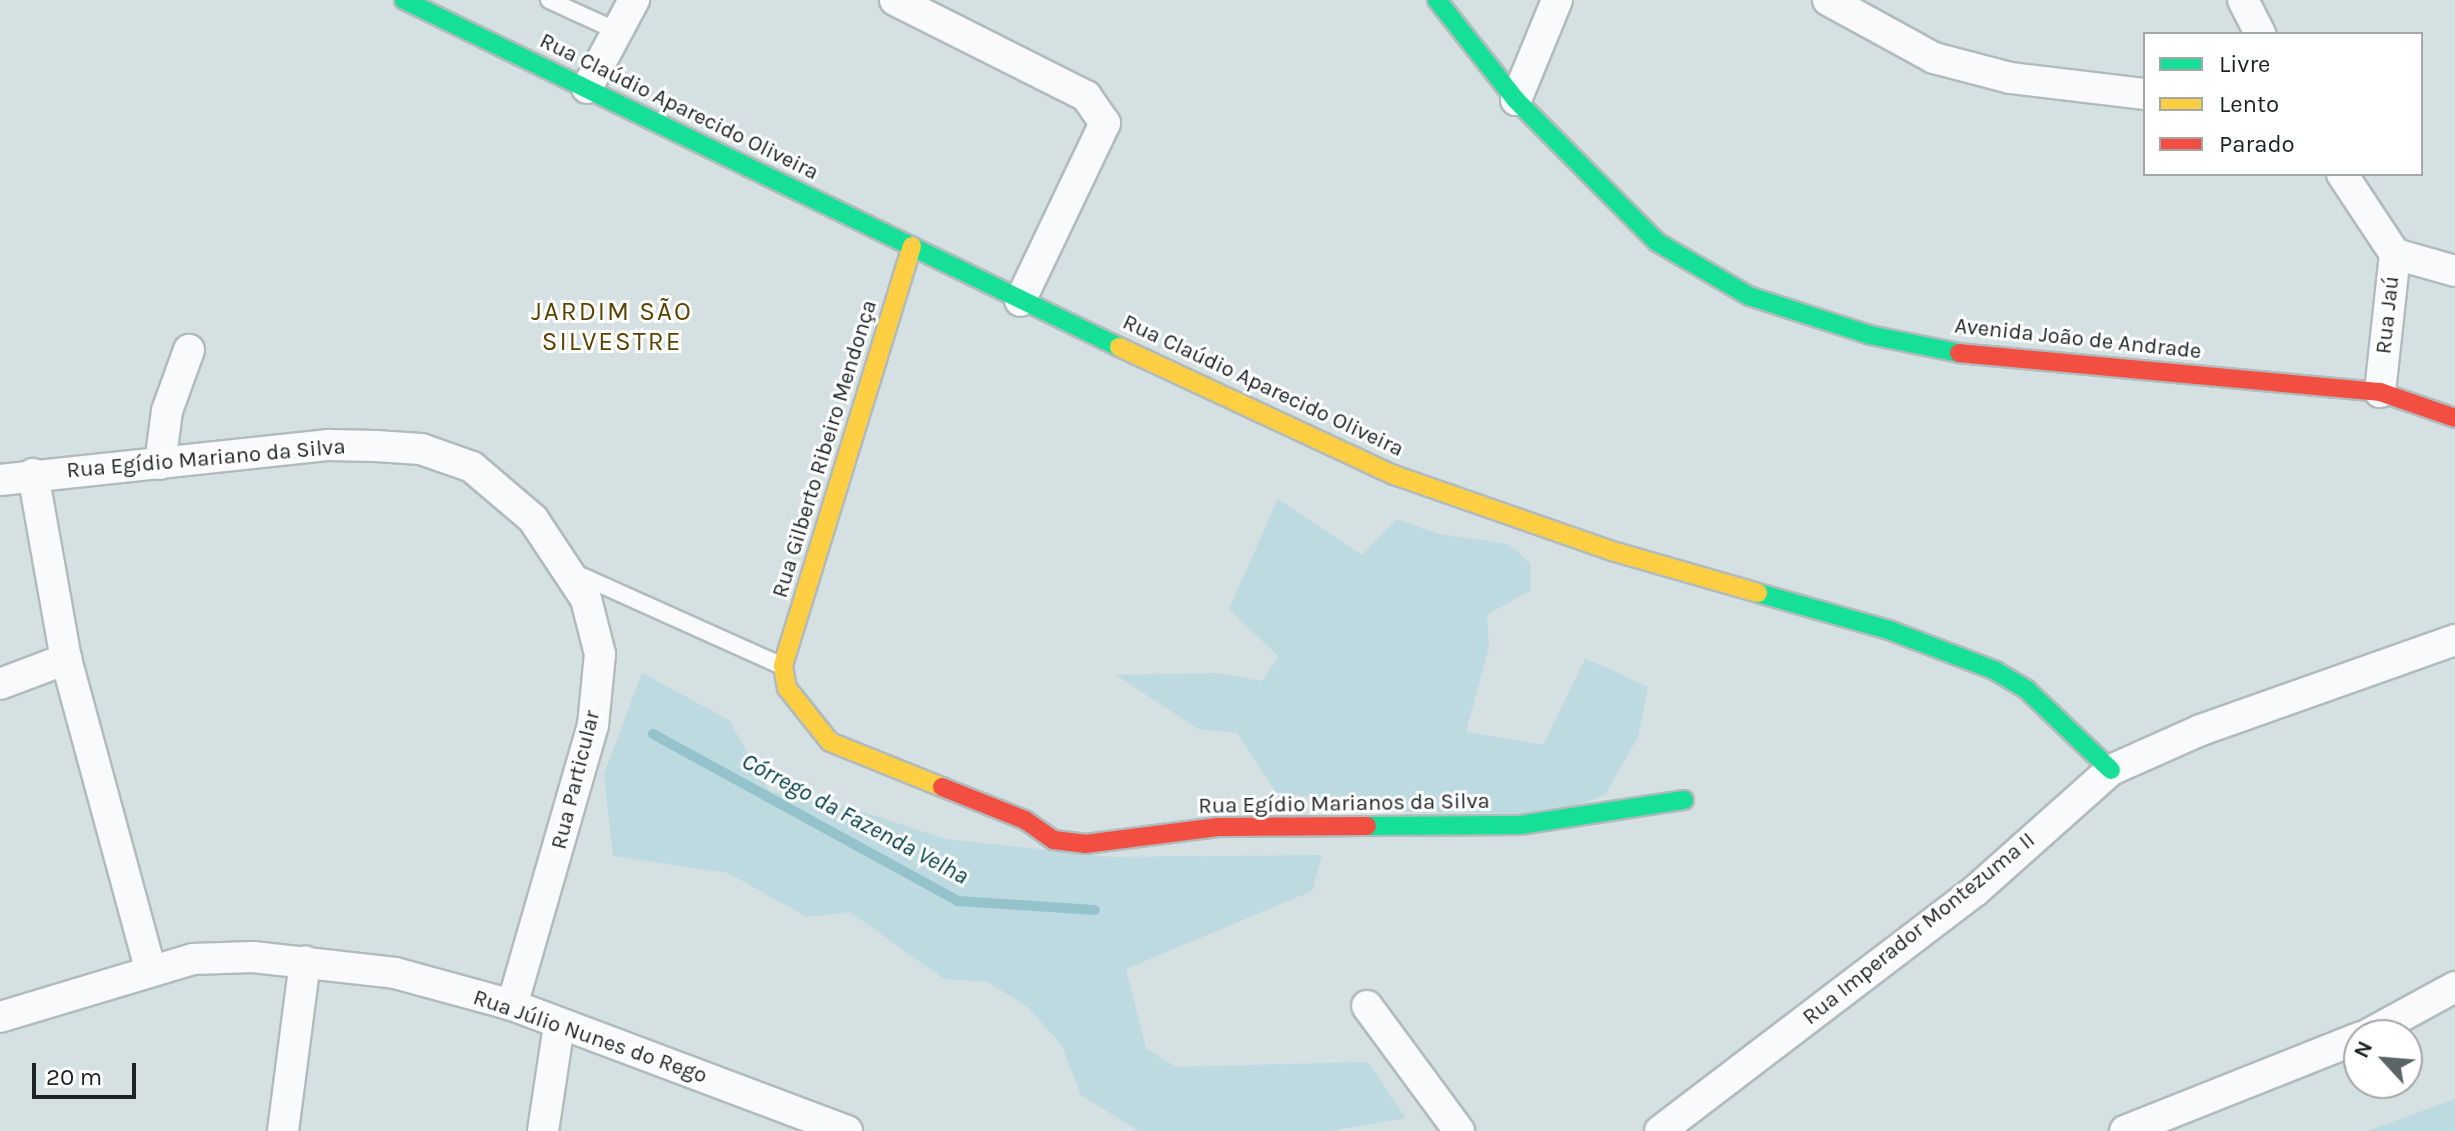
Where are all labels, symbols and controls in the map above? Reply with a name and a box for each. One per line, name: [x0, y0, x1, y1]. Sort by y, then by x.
street label: Rua Claúdio Aparecido Oliveira: [535, 28, 823, 186]
legend: [2143, 32, 2423, 176]
text: Livre: [2219, 50, 2270, 78]
text: Lento: [2219, 90, 2279, 118]
text: Parado: [2219, 130, 2295, 158]
street label: Rua Jaú: [2371, 275, 2405, 355]
district label: JARDIM SÃO SILVESTRE: [531, 296, 693, 358]
street label: Rua Gilberto Ribeiro Mendonça: [767, 297, 883, 601]
street label: Rua Claúdio Aparecido Oliveira: [1118, 309, 1408, 463]
street label: Avenida João de Andrade: [1953, 313, 2203, 365]
street label: Rua Egídio Mariano da Silva: [66, 434, 346, 484]
street label: Rua Particular: [546, 708, 606, 852]
water label: Córrego da Fazenda Velha: [737, 747, 973, 891]
street label: Rua Egídio Marianos da Silva: [1198, 788, 1490, 820]
street label: Rua Imperador Montezuma II: [1798, 827, 2040, 1031]
street label: Rua Júlio Nunes do Rego: [470, 985, 710, 1089]
north arrow: [2343, 1019, 2423, 1099]
text: N: [2348, 1037, 2378, 1062]
scale bar: [36, 1047, 140, 1097]
text: 20 m: [46, 1063, 102, 1091]

